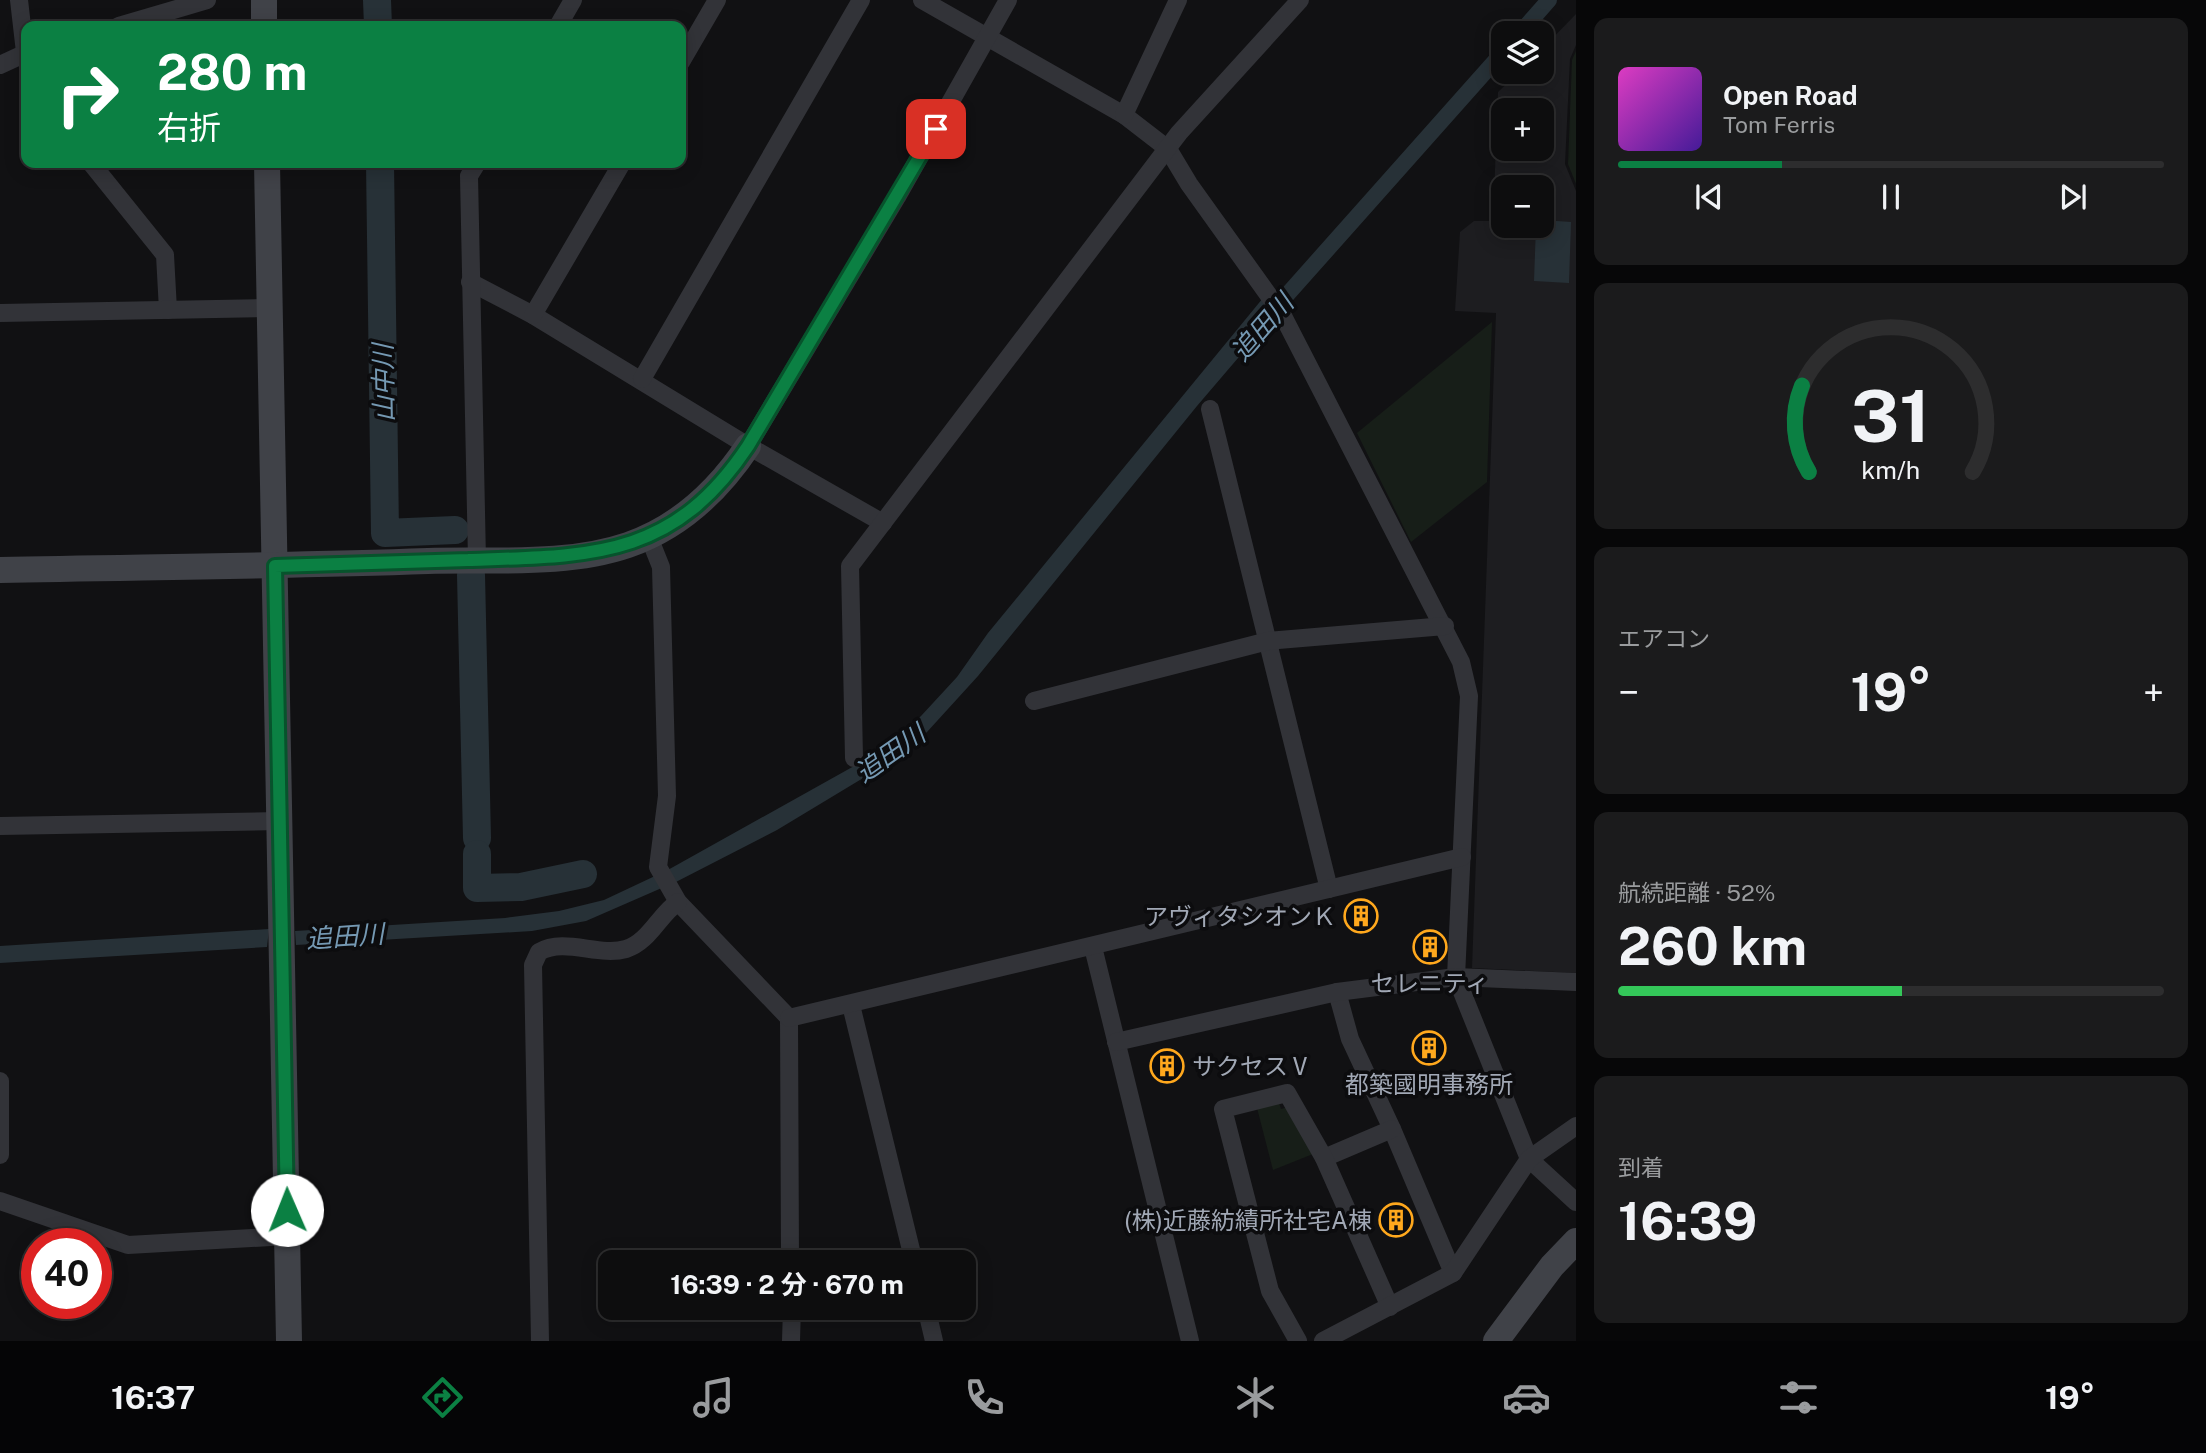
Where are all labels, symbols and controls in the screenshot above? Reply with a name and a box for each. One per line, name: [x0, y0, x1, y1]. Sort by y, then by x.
map controls: [1491, 21, 1554, 238]
button: layers: [1491, 21, 1554, 84]
text: 280 m: [157, 43, 307, 101]
icon: right: [42, 49, 133, 140]
text: Open Road: [1723, 80, 1858, 111]
button: +: [1491, 98, 1554, 161]
pin: [906, 99, 966, 159]
text: 右折: [157, 109, 221, 146]
icon: arrive: [917, 110, 955, 148]
text: Tom Ferris: [1723, 111, 1835, 138]
button: −: [1491, 175, 1554, 238]
icon: previous: [1690, 178, 1728, 216]
icon: pause: [1872, 178, 1910, 216]
icon: next: [2054, 178, 2092, 216]
water label: 追田川: [1225, 285, 1301, 367]
water label: 山中川: [367, 341, 399, 422]
text: 31: [1851, 373, 1931, 458]
text: km/h: [1862, 455, 1920, 485]
text: エアコン: [1618, 625, 1710, 652]
text: 19°: [1850, 662, 1932, 723]
text: −: [1618, 670, 1639, 715]
text: +: [2143, 670, 2164, 715]
water label: 追田川: [849, 716, 933, 788]
text: 航続距離 · 52%: [1618, 879, 1776, 906]
building icon: アヴィタシオンＫ: [1342, 897, 1380, 935]
place label: アヴィタシオンＫ: [1144, 902, 1336, 930]
text: 260 km: [1618, 916, 1807, 977]
water label: 追田川: [305, 918, 388, 954]
building icon: セレニティ: [1411, 928, 1449, 966]
place label: セレニティ: [1371, 969, 1489, 997]
building icon: 都築國明事務所: [1410, 1029, 1448, 1067]
building icon: サクセスⅤ: [1148, 1047, 1186, 1085]
place label: サクセスⅤ: [1192, 1052, 1312, 1080]
place label: 都築國明事務所: [1345, 1070, 1513, 1098]
text: 到着: [1618, 1154, 1664, 1181]
position arrow: [250, 1173, 324, 1247]
text: 16:39: [1618, 1191, 1757, 1252]
building icon: (株)近藤紡績所社宅A棟: [1377, 1201, 1415, 1239]
place label: (株)近藤紡績所社宅A棟: [1124, 1206, 1372, 1234]
speed limit sign: 40: [21, 1228, 112, 1319]
text: 16:39 · 2 分 · 670 m: [670, 1269, 904, 1300]
icon: directions: [418, 1373, 467, 1422]
icon: music: [689, 1373, 738, 1422]
icon: phone: [960, 1373, 1009, 1422]
icon: climate: [1231, 1373, 1280, 1422]
icon: car: [1502, 1373, 1551, 1422]
icon: filters: [1774, 1373, 1823, 1422]
text: 16:37: [111, 1379, 195, 1416]
text: 19°: [2045, 1379, 2095, 1416]

